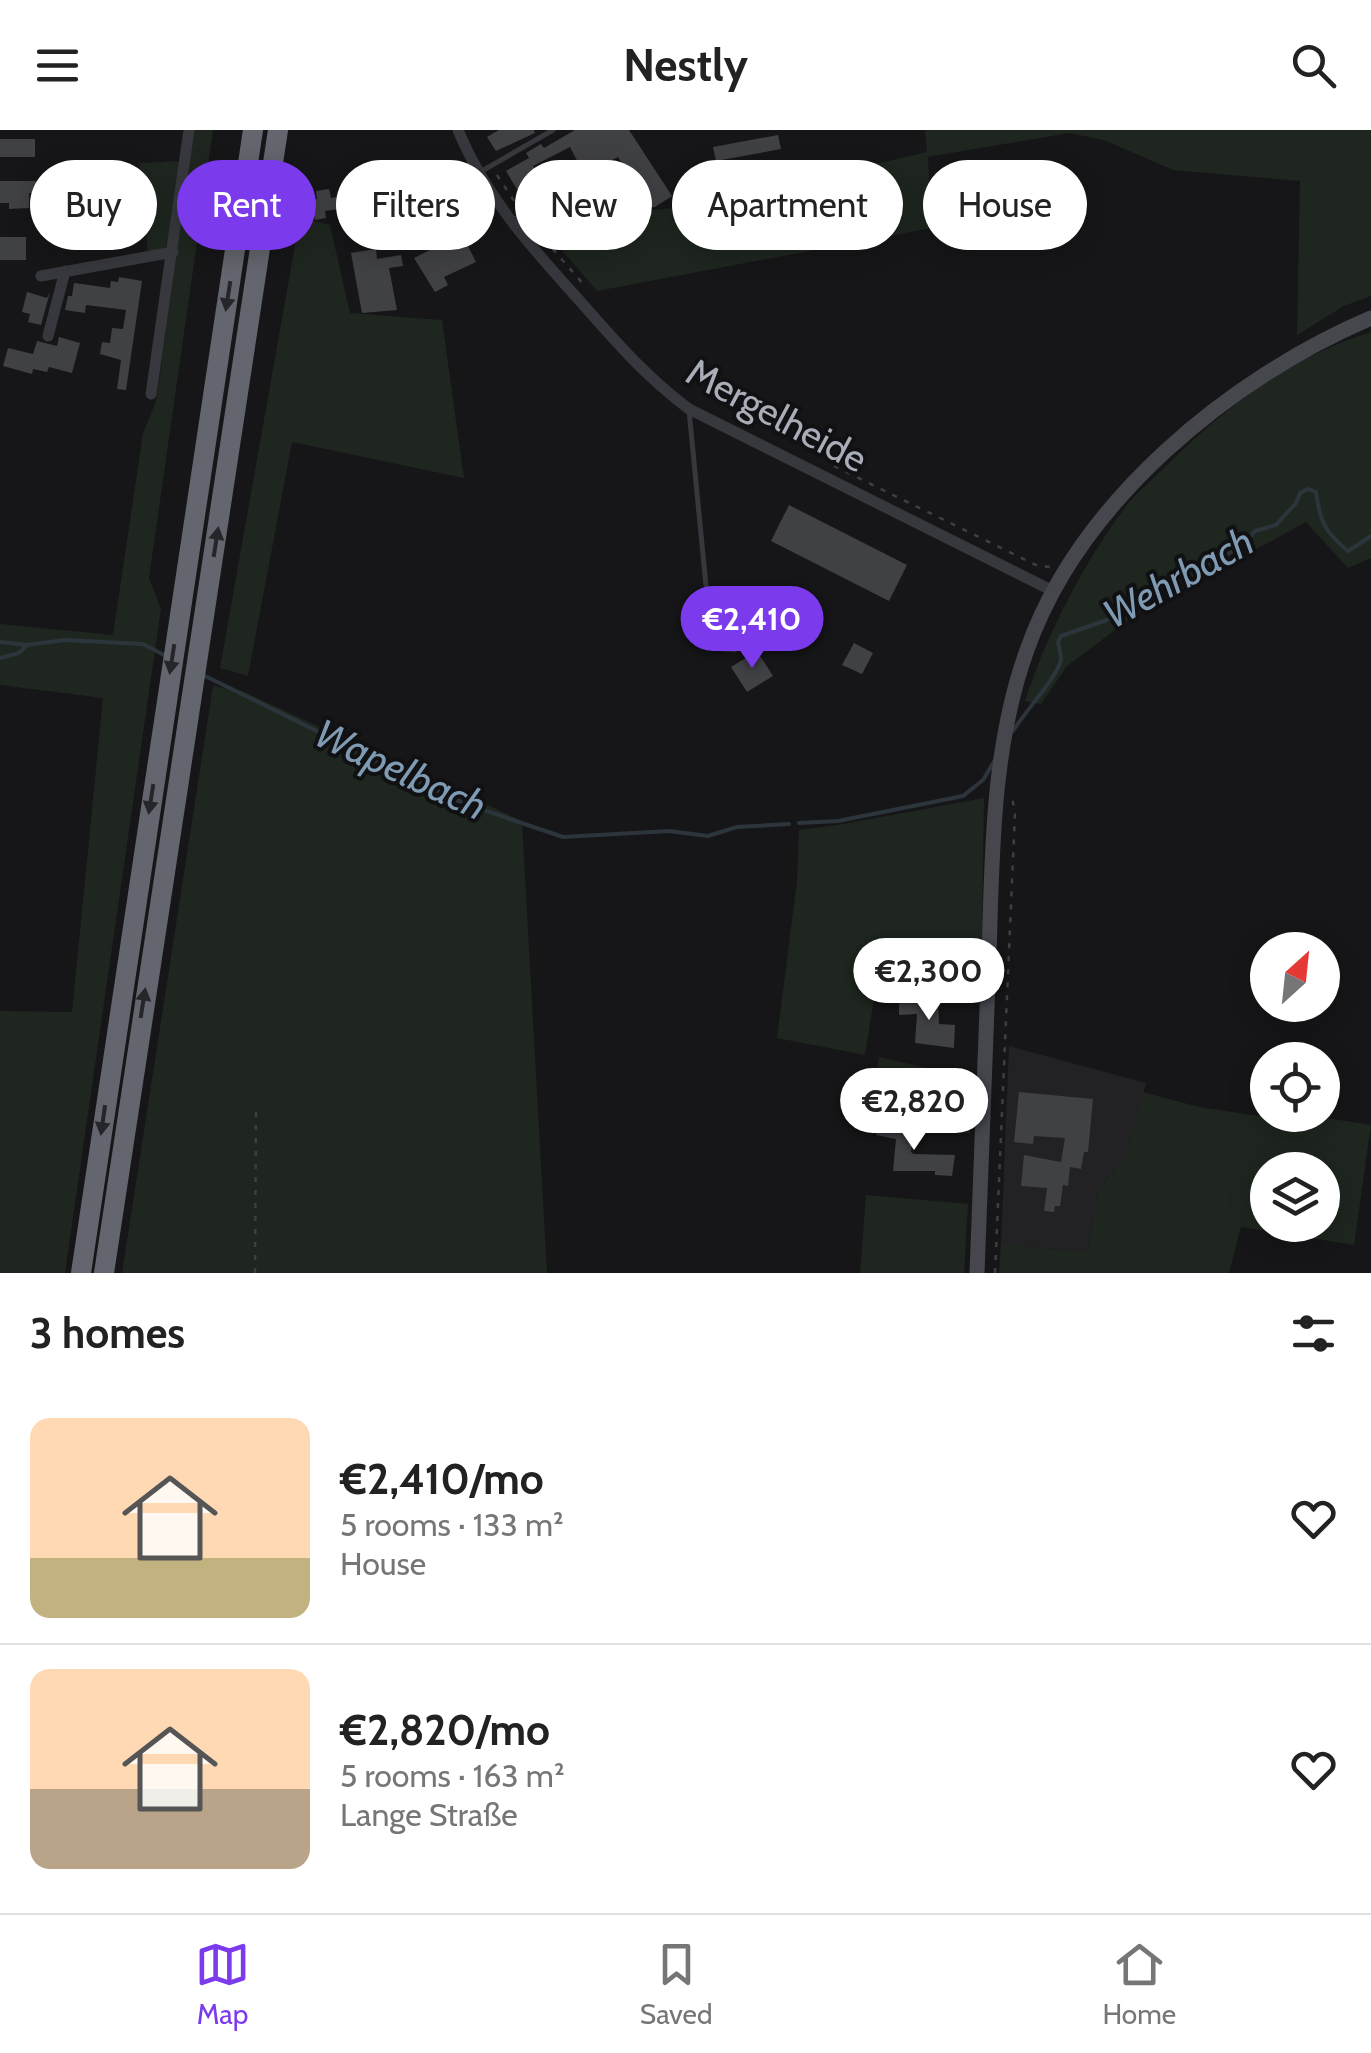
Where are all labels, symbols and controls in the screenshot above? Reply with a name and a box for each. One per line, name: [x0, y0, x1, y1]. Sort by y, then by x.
icon: menu: [30, 38, 85, 93]
text: Nestly: [623, 38, 748, 92]
icon: search: [1286, 38, 1341, 93]
chip: Buy: [30, 160, 157, 250]
chip: Rent: [177, 160, 316, 250]
chip: Filters: [336, 160, 495, 250]
chip: New: [515, 160, 652, 250]
chip: Apartment: [672, 160, 903, 250]
chip: House: [923, 160, 1087, 250]
one-way arrow: [220, 280, 235, 312]
street label: Mergelheide: [679, 348, 875, 482]
water label: Wehrbach: [1094, 516, 1262, 638]
one-way arrow: [209, 526, 224, 557]
pin: €2,410: [671, 586, 833, 671]
text: €2,410: [703, 599, 801, 638]
one-way arrow: [164, 644, 180, 675]
water label: Wapelbach: [307, 708, 495, 830]
one-way arrow: [143, 784, 159, 815]
north arrow: [1250, 932, 1340, 1022]
map controls: [1250, 932, 1340, 1242]
pin: €2,300: [848, 938, 1010, 1023]
text: €2,300: [875, 951, 983, 990]
one-way arrow: [136, 987, 152, 1019]
button: locate: [1250, 1042, 1340, 1132]
pin: €2,820: [833, 1068, 995, 1153]
text: €2,820: [862, 1081, 966, 1120]
one-way arrow: [95, 1105, 111, 1137]
button: layers: [1250, 1152, 1340, 1242]
icon: filters: [1286, 1306, 1341, 1361]
text: 3 homes: [30, 1307, 185, 1359]
text: €2,410/mo: [340, 1453, 544, 1505]
icon: home: [110, 1458, 230, 1578]
icon: heart: [1286, 1491, 1341, 1546]
text: 5 rooms · 133 m²: [340, 1505, 564, 1544]
text: House: [340, 1544, 426, 1583]
text: €2,820/mo: [340, 1704, 550, 1756]
icon: home: [110, 1709, 230, 1829]
icon: heart: [1286, 1742, 1341, 1797]
text: 5 rooms · 163 m²: [340, 1756, 565, 1795]
text: Lange Straße: [340, 1795, 518, 1834]
tab: Map: [195, 1937, 250, 2031]
tab: Saved: [640, 1937, 713, 2031]
tab: Home: [1102, 1937, 1176, 2031]

